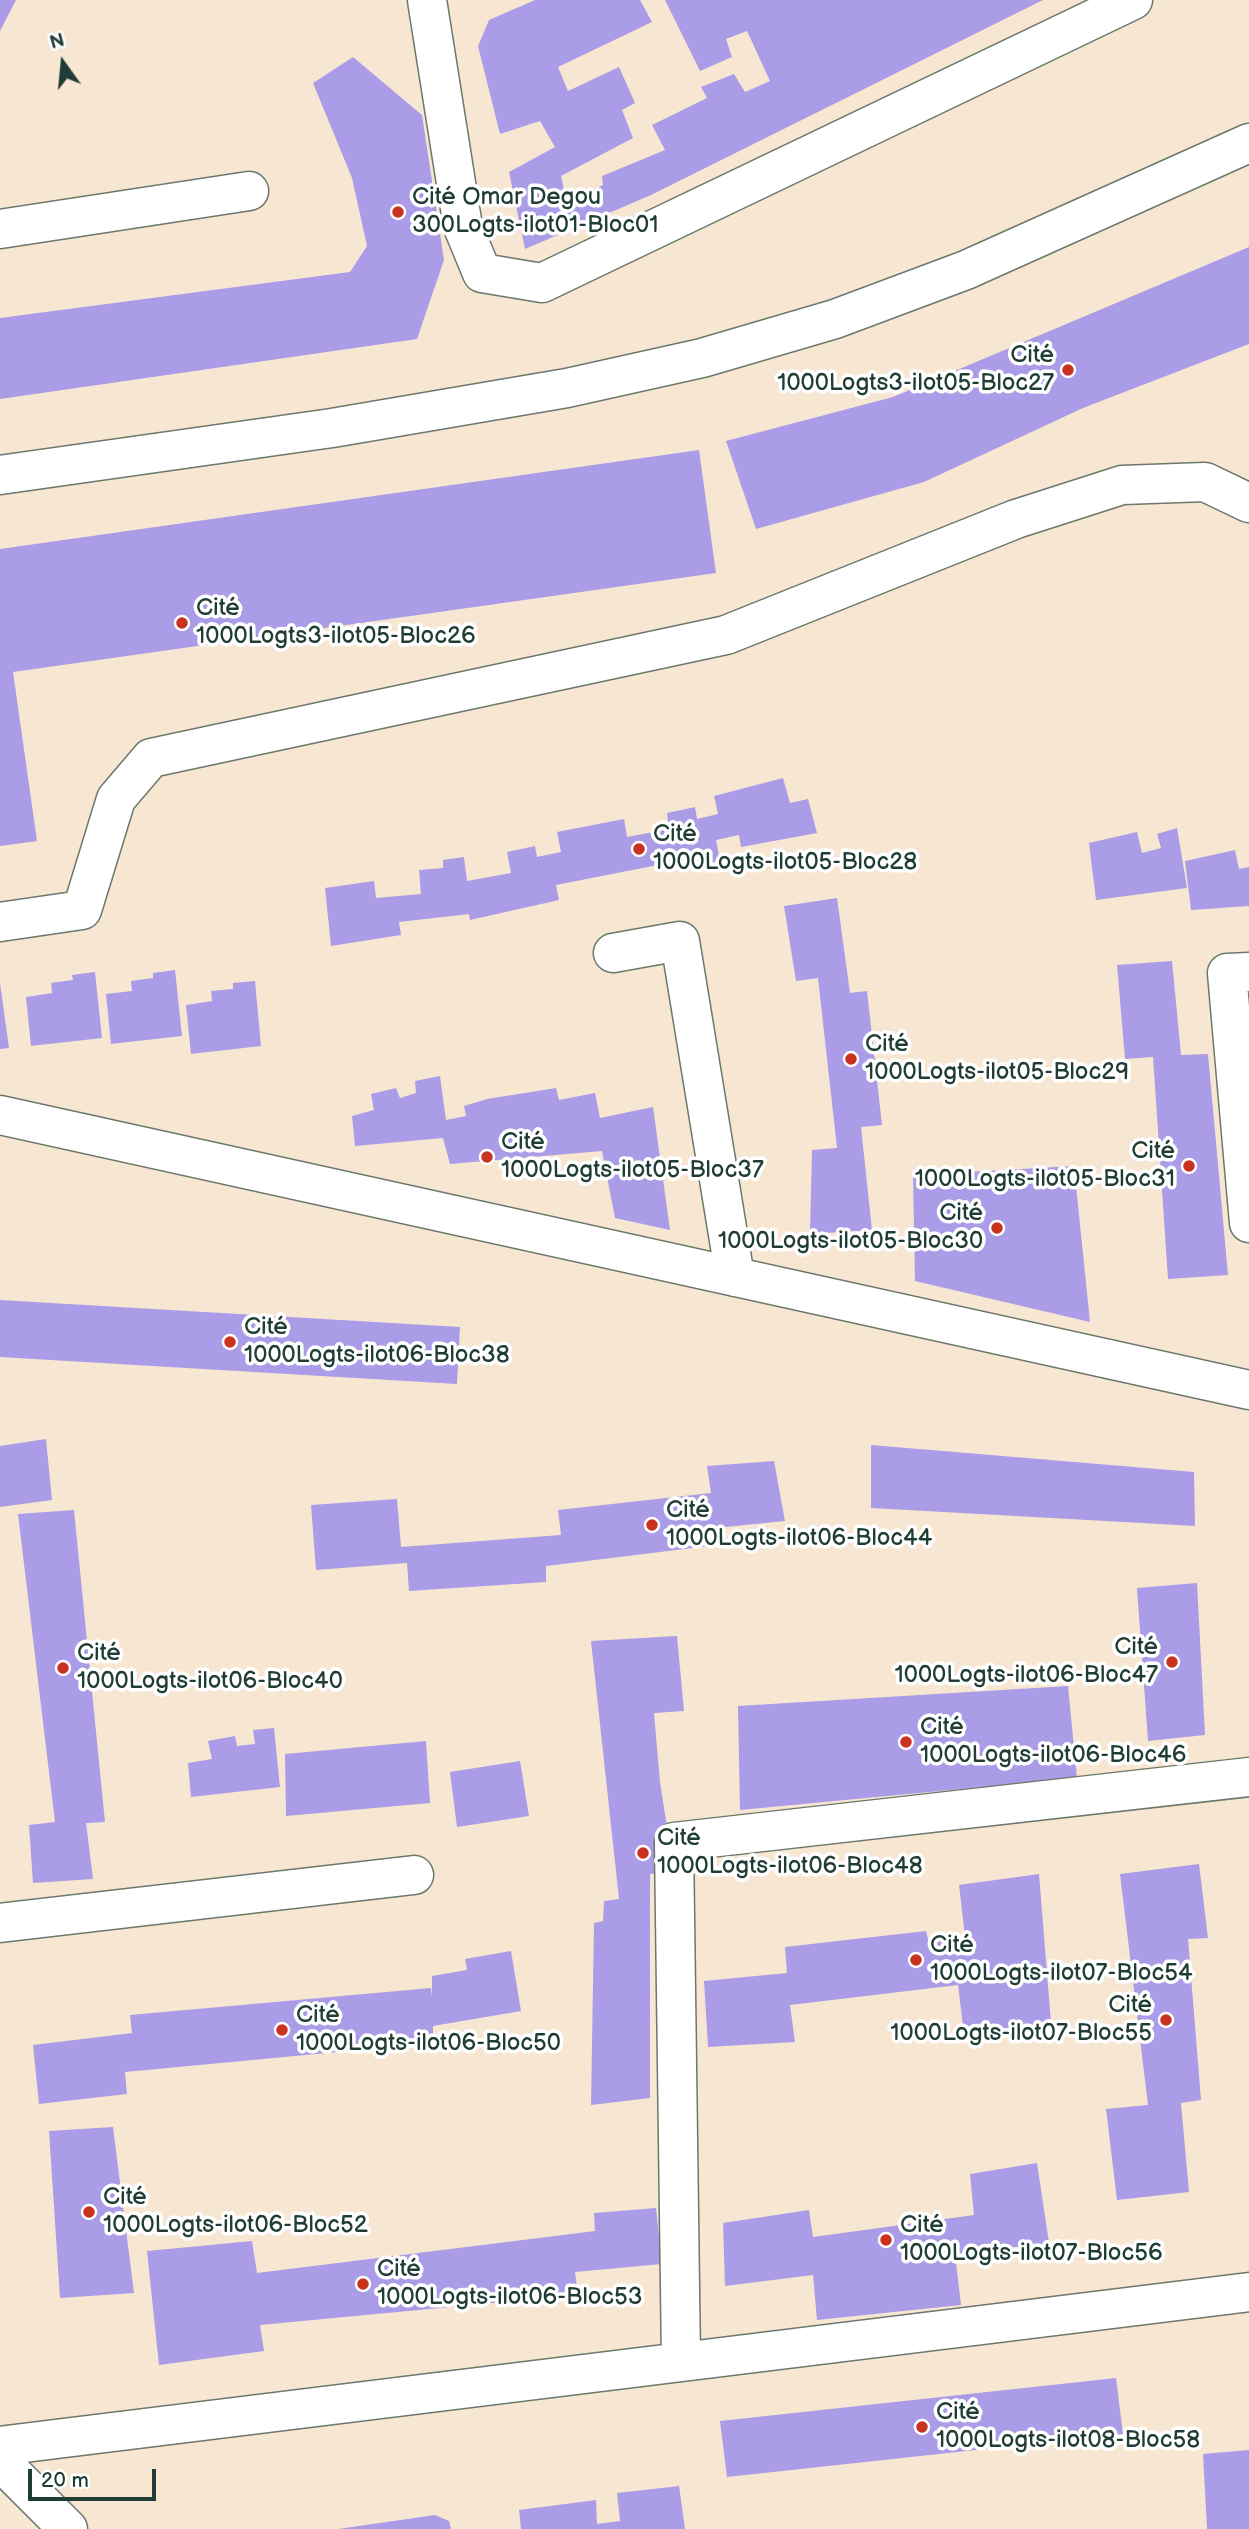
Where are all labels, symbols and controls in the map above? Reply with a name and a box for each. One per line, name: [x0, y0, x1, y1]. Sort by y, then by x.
north arrow: [28, 28, 98, 98]
text: N: [48, 29, 67, 55]
place label: Cité Omar Degou 300Logts-ilot01-Bloc01: [412, 184, 658, 240]
marker: Cité Omar Degou 300Logts-ilot01-Bloc01: [390, 204, 406, 220]
place label: Cité 1000Logts3-ilot05-Bloc27: [777, 342, 1054, 398]
marker: Cité 1000Logts3-ilot05-Bloc27: [1060, 362, 1076, 378]
place label: Cité 1000Logts3-ilot05-Bloc26: [196, 595, 476, 651]
marker: Cité 1000Logts3-ilot05-Bloc26: [174, 615, 190, 631]
place label: Cité 1000Logts-ilot05-Bloc28: [653, 821, 917, 877]
marker: Cité 1000Logts-ilot05-Bloc28: [631, 841, 647, 857]
place label: Cité 1000Logts-ilot05-Bloc29: [865, 1031, 1129, 1087]
marker: Cité 1000Logts-ilot05-Bloc29: [843, 1051, 859, 1067]
place label: Cité 1000Logts-ilot05-Bloc37: [501, 1129, 764, 1185]
place label: Cité 1000Logts-ilot05-Bloc31: [915, 1138, 1175, 1194]
marker: Cité 1000Logts-ilot05-Bloc37: [479, 1149, 495, 1165]
marker: Cité 1000Logts-ilot05-Bloc31: [1181, 1158, 1197, 1174]
place label: Cité 1000Logts-ilot05-Bloc30: [718, 1200, 983, 1256]
marker: Cité 1000Logts-ilot05-Bloc30: [989, 1220, 1005, 1236]
place label: Cité 1000Logts-ilot06-Bloc38: [244, 1314, 510, 1370]
marker: Cité 1000Logts-ilot06-Bloc38: [222, 1334, 238, 1350]
place label: Cité 1000Logts-ilot06-Bloc44: [666, 1497, 932, 1553]
marker: Cité 1000Logts-ilot06-Bloc44: [644, 1517, 660, 1533]
place label: Cité 1000Logts-ilot06-Bloc47: [895, 1634, 1158, 1690]
place label: Cité 1000Logts-ilot06-Bloc40: [77, 1640, 343, 1696]
marker: Cité 1000Logts-ilot06-Bloc47: [1164, 1654, 1180, 1670]
marker: Cité 1000Logts-ilot06-Bloc40: [55, 1660, 71, 1676]
place label: Cité 1000Logts-ilot06-Bloc46: [920, 1714, 1186, 1770]
marker: Cité 1000Logts-ilot06-Bloc46: [898, 1734, 914, 1750]
place label: Cité 1000Logts-ilot06-Bloc48: [657, 1825, 923, 1881]
marker: Cité 1000Logts-ilot06-Bloc48: [635, 1845, 651, 1861]
place label: Cité 1000Logts-ilot07-Bloc54: [930, 1932, 1193, 1988]
marker: Cité 1000Logts-ilot07-Bloc54: [908, 1952, 924, 1968]
place label: Cité 1000Logts-ilot07-Bloc55: [890, 1992, 1152, 2048]
place label: Cité 1000Logts-ilot06-Bloc50: [296, 2002, 561, 2058]
marker: Cité 1000Logts-ilot07-Bloc55: [1158, 2012, 1174, 2028]
marker: Cité 1000Logts-ilot06-Bloc50: [274, 2022, 290, 2038]
place label: Cité 1000Logts-ilot06-Bloc52: [103, 2184, 368, 2240]
marker: Cité 1000Logts-ilot06-Bloc52: [81, 2204, 97, 2220]
place label: Cité 1000Logts-ilot07-Bloc56: [900, 2212, 1163, 2268]
marker: Cité 1000Logts-ilot07-Bloc56: [878, 2232, 894, 2248]
place label: Cité 1000Logts-ilot06-Bloc53: [377, 2256, 643, 2312]
marker: Cité 1000Logts-ilot06-Bloc53: [355, 2276, 371, 2292]
place label: Cité 1000Logts-ilot08-Bloc58: [936, 2399, 1200, 2455]
marker: Cité 1000Logts-ilot08-Bloc58: [914, 2419, 930, 2435]
scale bar: [32, 2456, 159, 2500]
text: 20 m: [41, 2468, 89, 2493]

